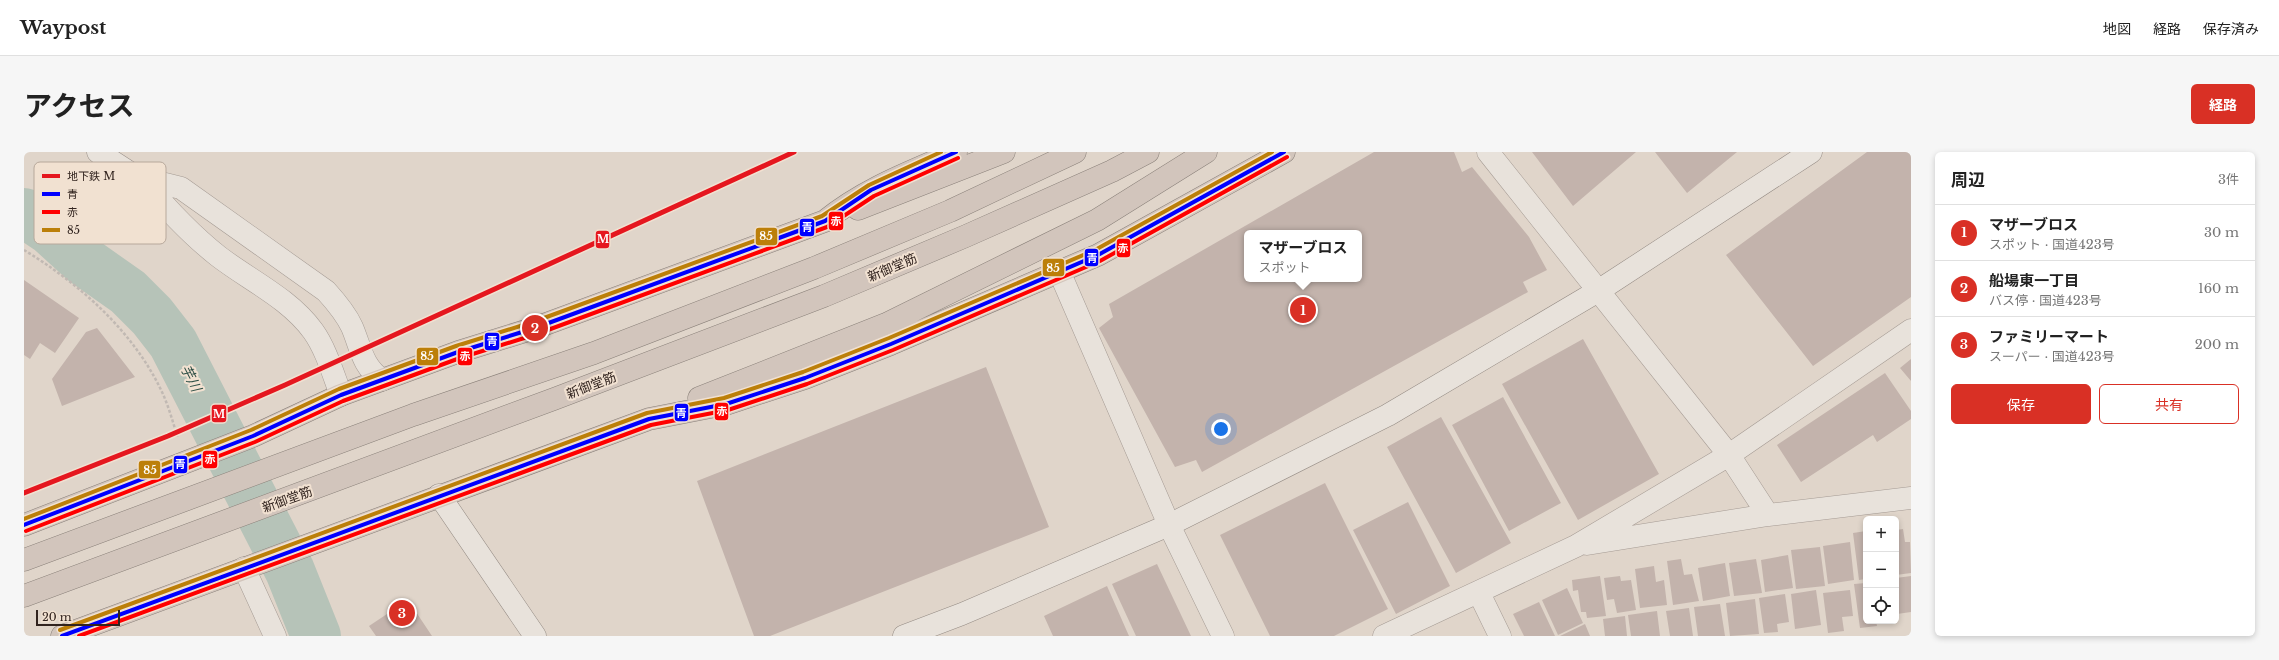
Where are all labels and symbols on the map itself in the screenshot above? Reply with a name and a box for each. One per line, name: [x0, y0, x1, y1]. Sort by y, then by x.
legend: [34, 162, 166, 244]
text: 地下鉄 M: [67, 169, 115, 183]
text: 青: [67, 187, 78, 201]
text: 赤: [67, 205, 78, 219]
line badge: 赤: [828, 211, 844, 231]
text: 赤: [831, 214, 842, 228]
line badge: 青: [799, 218, 815, 237]
text: 青: [802, 220, 813, 234]
text: 85: [67, 223, 80, 237]
line badge: 85: [755, 227, 778, 246]
text: 85: [759, 229, 773, 243]
line badge: M: [595, 230, 610, 249]
text: M: [597, 232, 610, 246]
line badge: 赤: [1116, 238, 1131, 258]
text: 赤: [1118, 241, 1129, 255]
line badge: 青: [1084, 248, 1099, 267]
street label: 新御堂筋: [865, 249, 919, 285]
text: 青: [1087, 251, 1098, 265]
line badge: 85: [1042, 258, 1065, 277]
text: 85: [1046, 261, 1060, 275]
pin: 1: [1290, 295, 1316, 325]
pin: 2: [522, 313, 548, 343]
line badge: 青: [484, 332, 500, 351]
text: 青: [487, 334, 498, 348]
line badge: 85: [416, 347, 439, 366]
line badge: 赤: [457, 347, 473, 366]
text: 85: [420, 349, 434, 363]
text: 赤: [460, 349, 471, 363]
water label: 芋川: [177, 361, 206, 396]
street label: 新御堂筋: [564, 368, 619, 403]
line badge: 赤: [714, 402, 729, 421]
line badge: 青: [674, 403, 689, 422]
line badge: M: [211, 404, 227, 423]
text: 赤: [717, 404, 728, 418]
text: 青: [676, 406, 687, 420]
text: M: [213, 407, 226, 421]
your location: [1211, 419, 1231, 439]
line badge: 赤: [202, 450, 218, 469]
text: 赤: [205, 452, 216, 466]
line badge: 青: [173, 455, 188, 474]
text: 青: [175, 457, 186, 471]
line badge: 85: [138, 460, 161, 479]
text: 85: [143, 463, 157, 477]
street label: 新御堂筋: [260, 483, 315, 516]
pin: 3: [389, 598, 415, 628]
scale bar: [36, 608, 120, 627]

